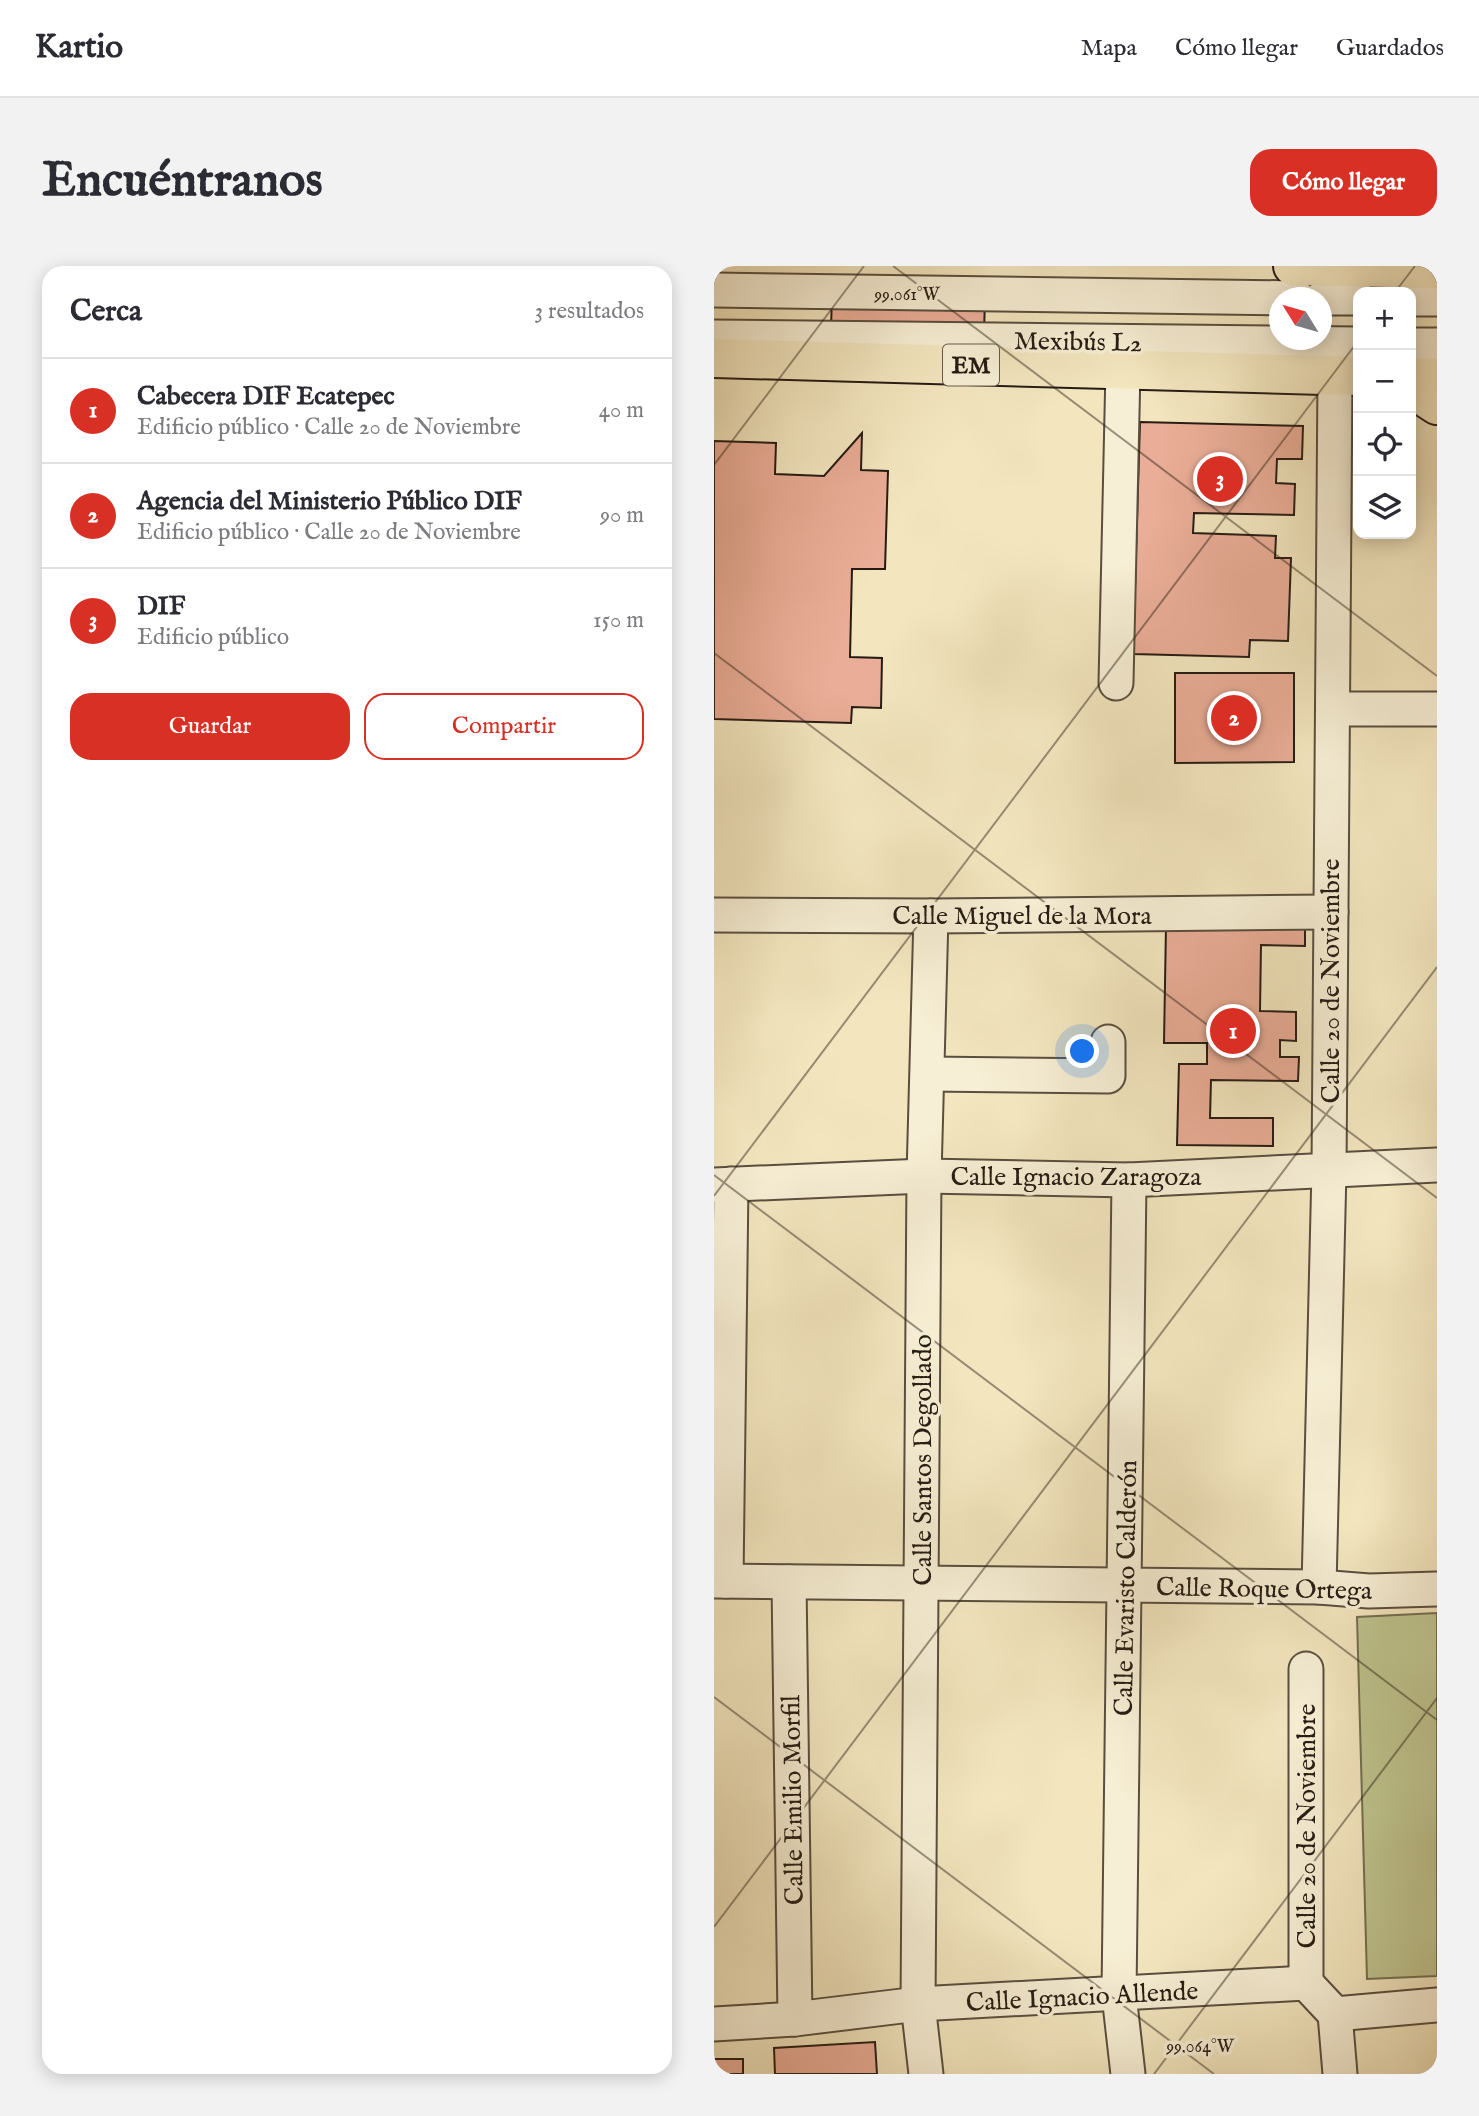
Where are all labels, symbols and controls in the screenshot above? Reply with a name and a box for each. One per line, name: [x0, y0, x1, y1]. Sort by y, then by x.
text: Kartio: [35, 27, 123, 69]
text: Mapa: [1081, 33, 1137, 64]
text: Cómo llegar: [1175, 33, 1298, 64]
text: Guardados: [1336, 33, 1444, 64]
button: Cómo llegar: [1250, 149, 1437, 216]
text: Encuéntranos: [42, 151, 323, 213]
text: 99.061°W: [873, 284, 941, 307]
north arrow: [1269, 287, 1332, 350]
map controls: [1353, 287, 1416, 539]
button: +: [1353, 287, 1416, 350]
text: Cerca: [70, 293, 142, 331]
text: 3 resultados: [534, 297, 644, 326]
street label: Mexibús L2: [1013, 325, 1142, 360]
road number: EM: [943, 344, 999, 385]
button: −: [1353, 350, 1416, 413]
text: Cabecera DIF Ecatepec: [137, 380, 395, 413]
text: 1: [89, 396, 97, 425]
text: 40 m: [599, 396, 644, 425]
text: Edificio público · Calle 20 de Noviembre: [137, 413, 521, 442]
button: locate: [1353, 413, 1416, 476]
pin: 3: [1197, 453, 1243, 505]
button: layers: [1353, 476, 1416, 539]
text: Agencia del Ministerio Público DIF: [137, 485, 522, 518]
text: 2: [88, 501, 98, 530]
text: 90 m: [600, 501, 644, 530]
text: Edificio público · Calle 20 de Noviembre: [137, 518, 521, 547]
text: DIF: [137, 590, 185, 623]
text: 3: [89, 606, 97, 635]
text: 150 m: [593, 606, 644, 635]
text: Edificio público: [137, 623, 289, 652]
pin: 2: [1211, 692, 1257, 744]
button: Guardar: [70, 693, 350, 760]
button: Compartir: [364, 693, 644, 760]
street label: Calle 20 de Noviembre: [1315, 859, 1348, 1103]
street label: Calle Miguel de la Mora: [892, 900, 1153, 933]
pin: 1: [1210, 1005, 1256, 1057]
your location: [1065, 1034, 1099, 1068]
street label: Calle Ignacio Zaragoza: [950, 1161, 1202, 1194]
street label: Calle Santos Degollado: [907, 1334, 940, 1586]
street label: Calle Evaristo Calderón: [1108, 1460, 1145, 1716]
street label: Calle Roque Ortega: [1155, 1571, 1373, 1608]
street label: Calle Emilio Morfil: [775, 1694, 812, 1905]
street label: Calle 20 de Noviembre: [1291, 1704, 1324, 1948]
street label: Calle Ignacio Allende: [965, 1975, 1199, 2020]
text: 99.064°W: [1165, 2036, 1235, 2059]

